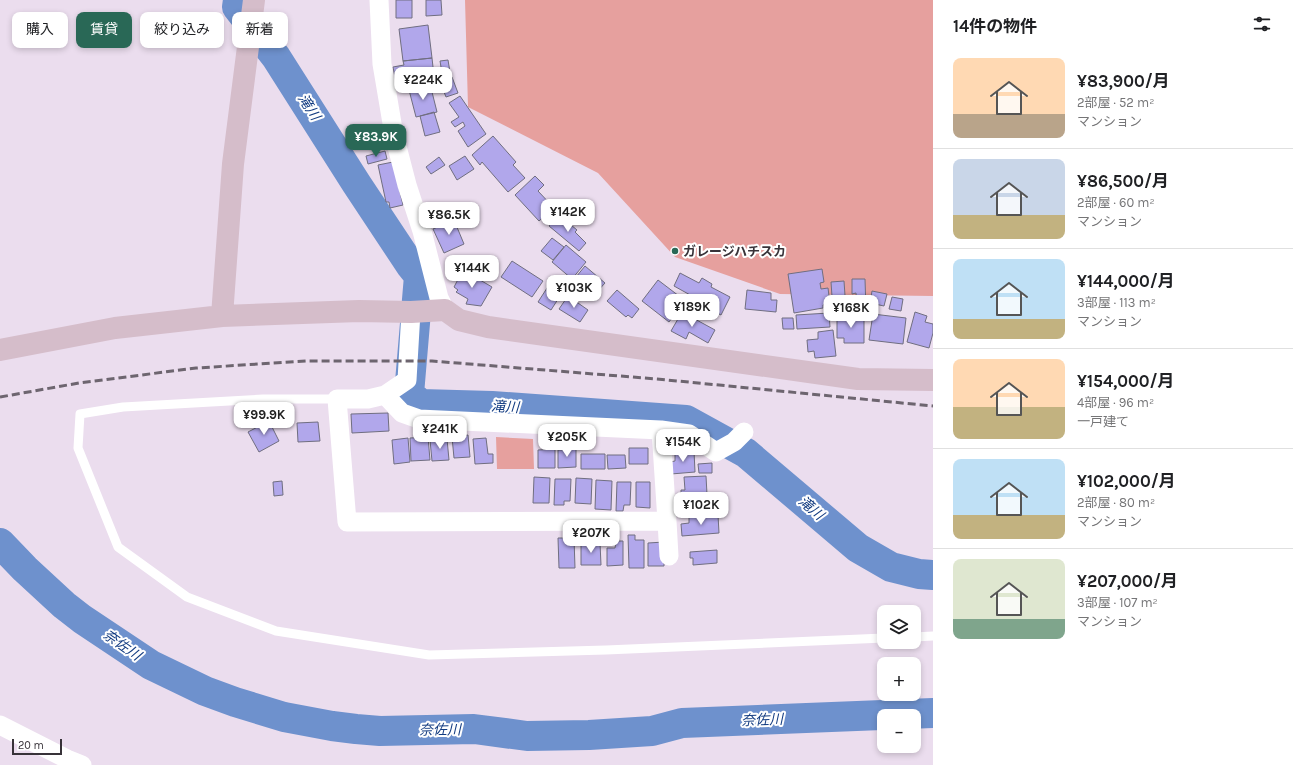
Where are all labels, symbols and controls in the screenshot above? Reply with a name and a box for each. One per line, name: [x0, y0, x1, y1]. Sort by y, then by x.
chip: 購入: [12, 12, 68, 48]
chip: 賃貸: [76, 12, 132, 48]
chip: 絞り込み: [140, 12, 224, 48]
chip: 新着: [232, 12, 288, 48]
icon: filters: [1251, 13, 1273, 35]
text: 14件の物件: [953, 16, 1037, 36]
pin: ¥224K: [395, 67, 451, 101]
text: ¥83,900/月: [1077, 71, 1170, 91]
text: ¥224K: [403, 72, 443, 87]
icon: home: [985, 74, 1033, 122]
water label: 滝川: [294, 91, 325, 125]
text: 2部屋 · 52 m²: [1077, 95, 1154, 110]
text: マンション: [1077, 114, 1142, 129]
pin: ¥83.9K: [343, 124, 409, 158]
text: ¥83.9K: [354, 129, 398, 144]
text: ¥86,500/月: [1077, 171, 1169, 191]
icon: home: [985, 175, 1033, 223]
text: 2部屋 · 60 m²: [1077, 195, 1155, 210]
pin: ¥142K: [540, 199, 596, 233]
pin: ¥86.5K: [416, 202, 482, 236]
text: ¥142K: [550, 204, 586, 219]
text: ¥86.5K: [428, 207, 470, 222]
text: マンション: [1077, 214, 1142, 229]
place label: ガレージハチスカ: [683, 244, 786, 259]
marker: ガレージハチスカ: [670, 246, 680, 256]
pin: ¥144K: [444, 255, 500, 289]
text: ¥144K: [454, 260, 490, 275]
text: ¥144,000/月: [1077, 271, 1175, 291]
pin: ¥103K: [546, 275, 602, 309]
icon: home: [985, 275, 1033, 323]
text: ¥103K: [555, 280, 593, 295]
pin: ¥189K: [664, 294, 720, 328]
pin: ¥168K: [823, 295, 879, 329]
text: 3部屋 · 113 m²: [1077, 295, 1156, 310]
text: ¥189K: [673, 299, 711, 314]
text: ¥168K: [832, 300, 870, 315]
text: マンション: [1077, 314, 1142, 329]
text: ¥154,000/月: [1077, 371, 1175, 391]
icon: home: [985, 375, 1033, 423]
text: 4部屋 · 96 m²: [1077, 395, 1154, 410]
water label: 滝川: [491, 398, 521, 416]
pin: ¥99.9K: [231, 402, 297, 436]
text: ¥99.9K: [243, 407, 285, 422]
text: 一戸建て: [1077, 414, 1129, 429]
pin: ¥241K: [412, 416, 468, 450]
text: ¥241K: [422, 421, 458, 436]
pin: ¥205K: [539, 424, 595, 458]
text: ¥205K: [547, 429, 587, 444]
pin: ¥154K: [655, 429, 711, 463]
text: ¥154K: [665, 434, 701, 449]
text: ¥102,000/月: [1077, 471, 1176, 491]
icon: home: [985, 475, 1033, 523]
pin: ¥102K: [673, 492, 729, 526]
water label: 滝川: [795, 492, 829, 525]
text: 2部屋 · 80 m²: [1077, 495, 1155, 510]
text: ¥102K: [683, 497, 719, 512]
text: マンション: [1077, 514, 1142, 529]
pin: ¥207K: [563, 520, 619, 554]
text: ¥207K: [572, 525, 610, 540]
text: ¥207,000/月: [1077, 571, 1178, 591]
icon: home: [985, 575, 1033, 623]
text: 3部屋 · 107 m²: [1077, 595, 1158, 610]
map controls: [877, 605, 921, 753]
button: layers: [877, 605, 921, 649]
text: マンション: [1077, 614, 1142, 629]
water label: 奈佐川: [100, 626, 146, 665]
button: +: [877, 657, 921, 701]
button: −: [877, 709, 921, 753]
water label: 奈佐川: [741, 711, 785, 729]
water label: 奈佐川: [419, 721, 463, 739]
scale bar: [12, 737, 62, 756]
text: 20 m: [18, 739, 44, 752]

